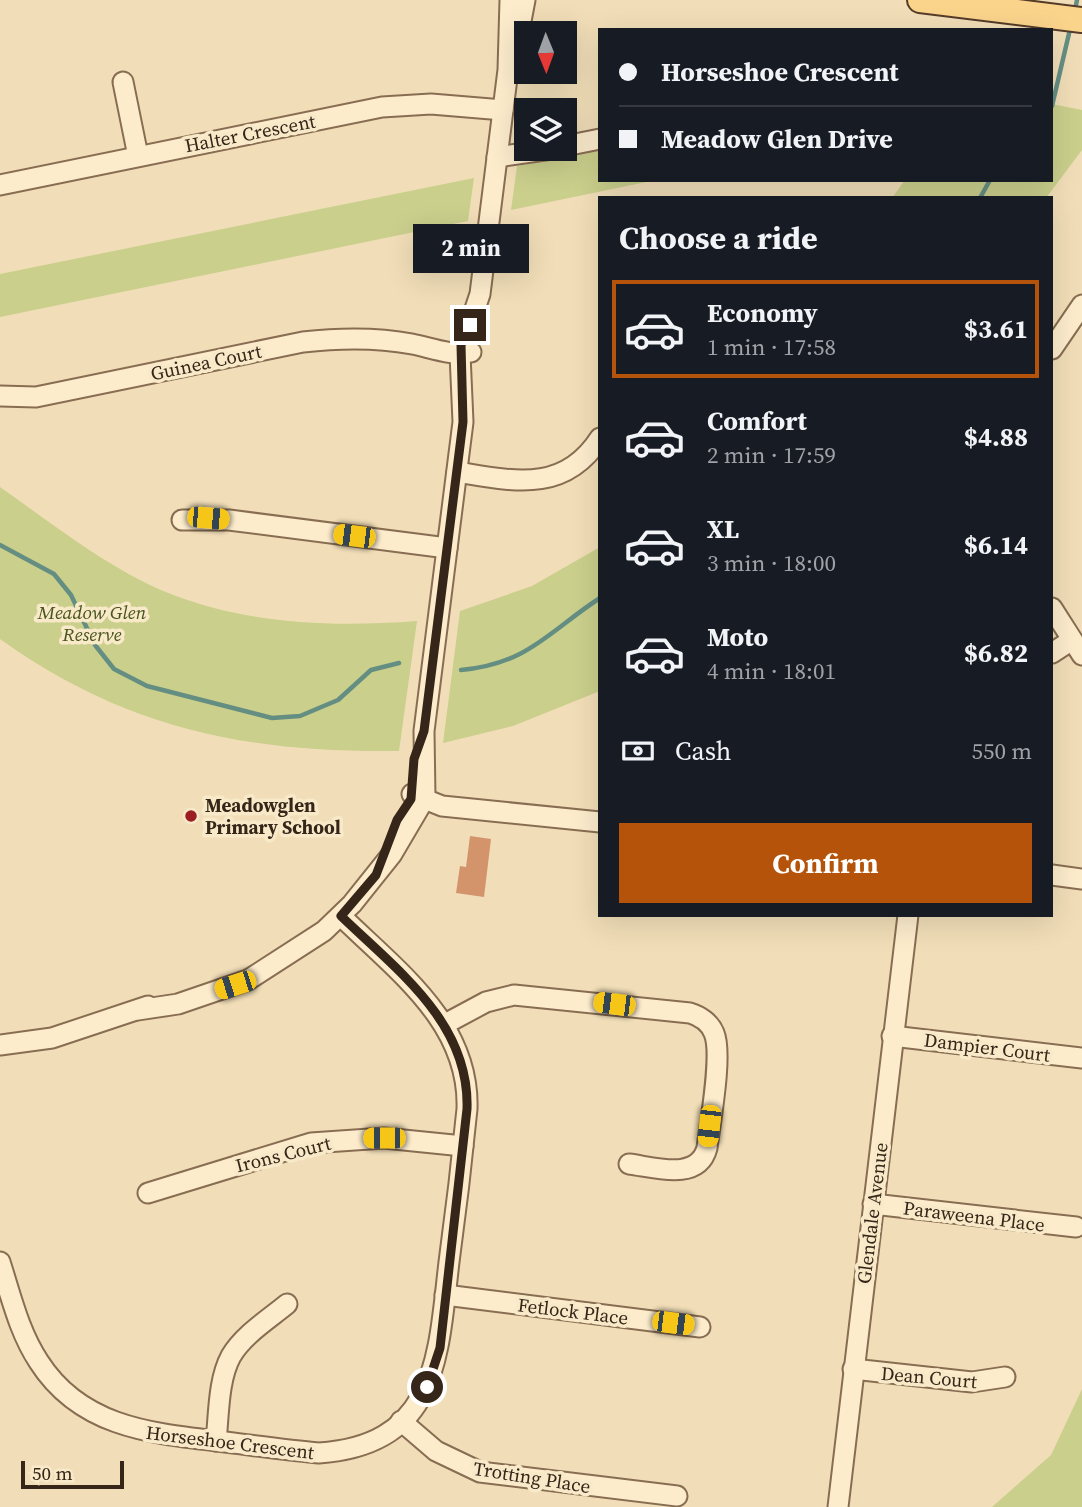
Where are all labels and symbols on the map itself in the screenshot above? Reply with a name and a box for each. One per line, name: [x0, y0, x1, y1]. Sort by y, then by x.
north arrow: [514, 21, 578, 84]
street label: Halter Crescent: [182, 107, 318, 158]
callout: 2 min: [412, 224, 528, 272]
route end: [454, 309, 486, 341]
street label: Guinea Court: [148, 337, 265, 386]
car: [187, 506, 230, 530]
car: [332, 523, 377, 549]
park label: Meadow Glen Reserve: [37, 599, 146, 647]
place label: Meadowglen Primary School: [205, 792, 341, 840]
marker: Meadowglen Primary School: [183, 808, 199, 824]
car: [212, 969, 259, 1001]
car: [592, 991, 637, 1017]
street label: Dampier Court: [923, 1026, 1052, 1068]
car: [697, 1104, 722, 1148]
car: [364, 1128, 406, 1149]
street label: Irons Court: [233, 1129, 334, 1178]
street label: Glendale Avenue: [850, 1141, 894, 1285]
street label: Paraweena Place: [902, 1194, 1046, 1238]
street label: Fetlock Place: [516, 1291, 630, 1331]
car: [651, 1310, 696, 1336]
street label: Dean Court: [880, 1360, 979, 1394]
route start: [411, 1371, 443, 1403]
street label: Horseshoe Crescent: [144, 1419, 316, 1465]
street label: Trotting Place: [472, 1455, 592, 1499]
scale bar: [21, 1458, 124, 1490]

